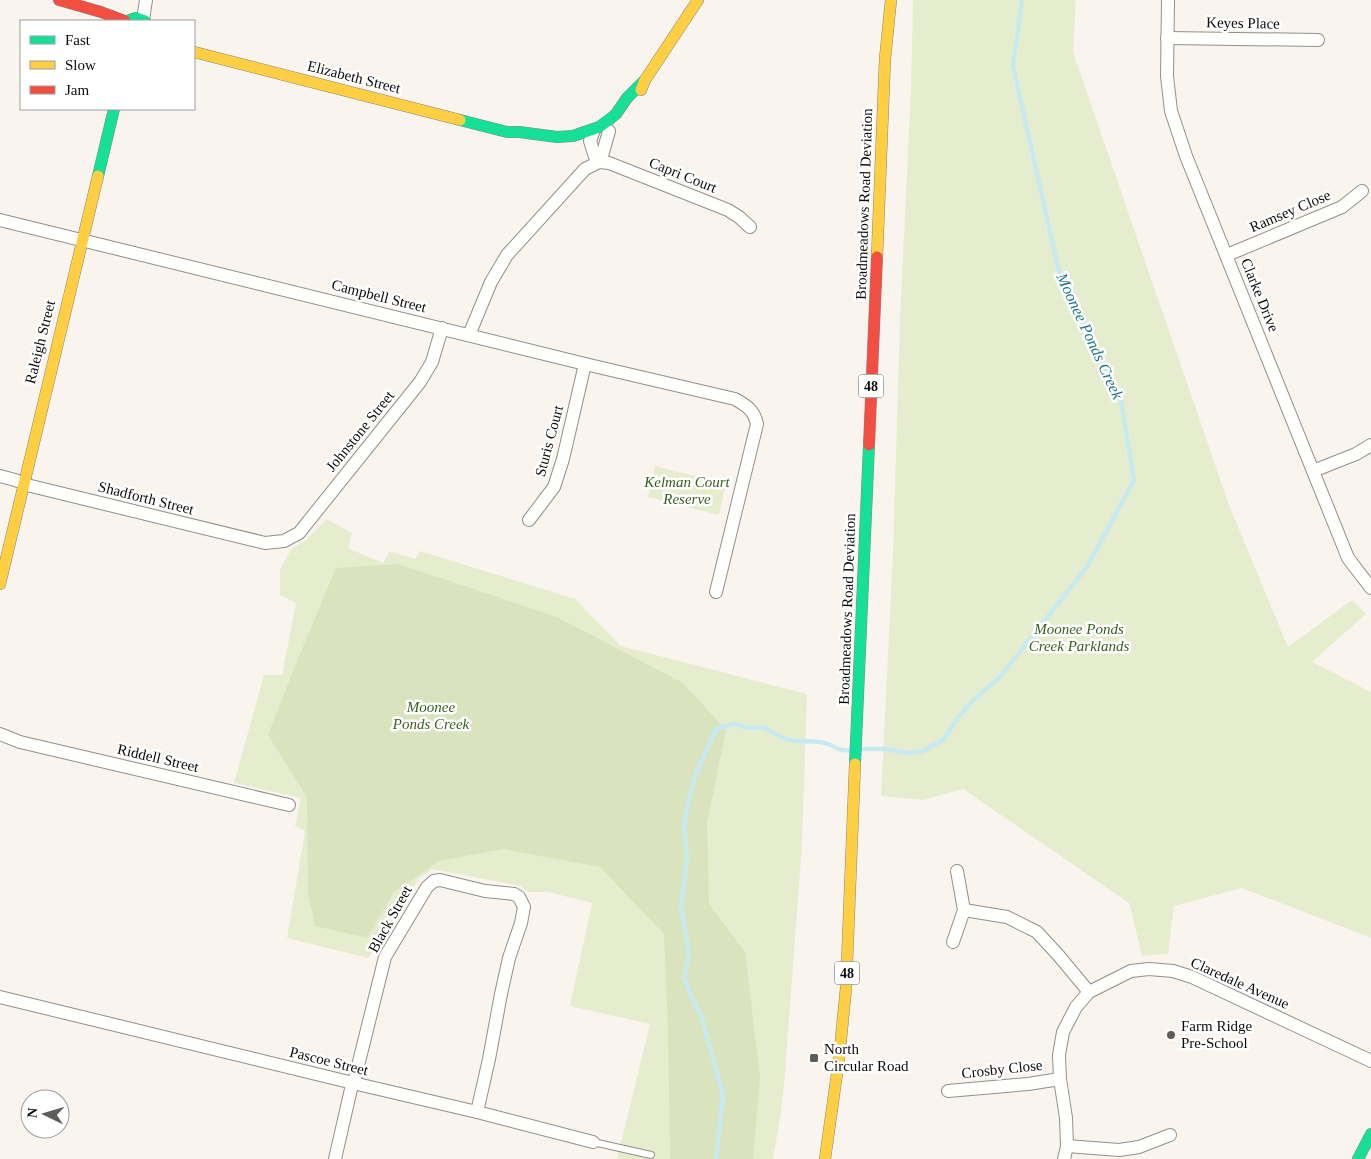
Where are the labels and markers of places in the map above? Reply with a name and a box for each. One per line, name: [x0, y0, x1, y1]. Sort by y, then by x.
place label: Farm Ridge Pre-School: [1181, 1018, 1253, 1051]
marker: Farm Ridge Pre-School: [1165, 1029, 1177, 1041]
place label: North Circular Road: [824, 1041, 909, 1074]
marker: North Circular Road: [808, 1052, 820, 1064]

